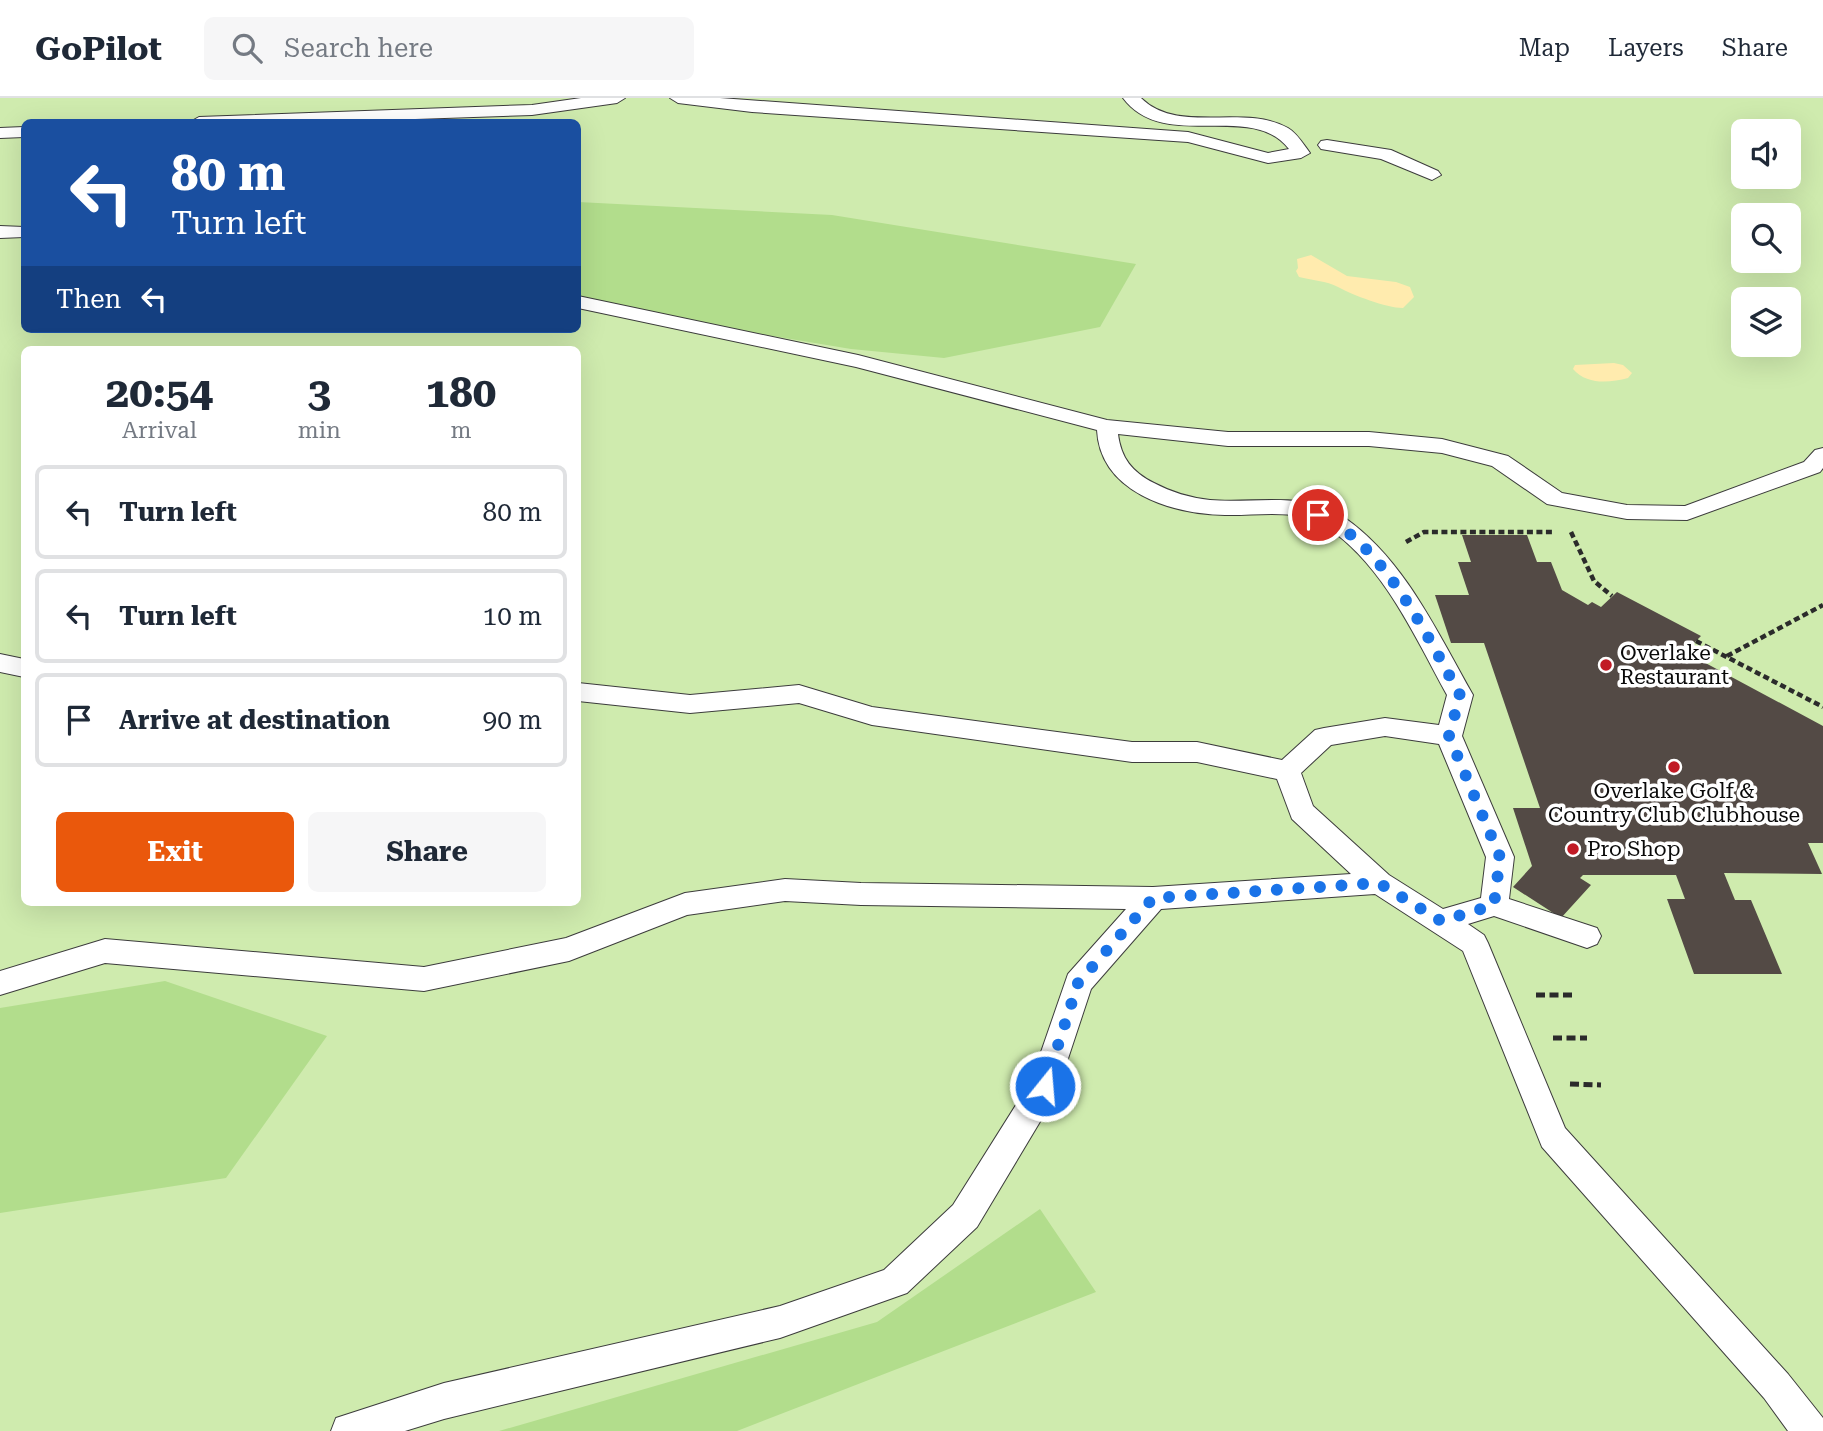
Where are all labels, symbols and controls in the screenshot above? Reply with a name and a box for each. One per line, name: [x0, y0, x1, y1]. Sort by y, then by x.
search box: [204, 17, 694, 80]
text: GoPilot: [35, 29, 162, 68]
icon: search: [228, 29, 266, 67]
text: Search here: [284, 33, 433, 63]
text: Map: [1519, 34, 1570, 62]
text: Layers: [1608, 34, 1684, 62]
text: Share: [1722, 34, 1788, 62]
map controls: [1731, 119, 1801, 357]
button: sound: [1731, 119, 1801, 189]
text: 80 m: [171, 145, 286, 202]
icon: left: [56, 147, 147, 238]
button: search: [1731, 203, 1801, 273]
text: Turn left: [171, 204, 306, 242]
icon: left: [135, 280, 173, 318]
text: Then: [56, 284, 121, 314]
button: layers: [1731, 287, 1801, 357]
text: 20:54: [106, 368, 213, 417]
text: 3: [308, 368, 331, 417]
text: 180: [426, 368, 496, 417]
text: Arrival: [122, 417, 197, 444]
text: min: [298, 417, 341, 444]
text: m: [450, 417, 471, 444]
pin: [1288, 485, 1348, 545]
icon: left: [60, 493, 98, 531]
icon: arrive: [1299, 496, 1337, 534]
text: Turn left: [119, 497, 237, 527]
text: 80 m: [483, 497, 542, 527]
icon: left: [60, 597, 98, 635]
text: Turn left: [119, 601, 237, 631]
text: 10 m: [483, 601, 542, 631]
place label: Overlake Restaurant: [1620, 641, 1729, 689]
marker: Overlake Restaurant: [1598, 657, 1614, 673]
icon: arrive: [60, 701, 98, 739]
text: Arrive at destination: [119, 705, 390, 735]
text: 90 m: [483, 705, 542, 735]
marker: Overlake Golf & Country Club Clubhouse: [1666, 759, 1682, 775]
place label: Overlake Golf & Country Club Clubhouse: [1548, 779, 1800, 827]
button: Exit: [56, 812, 294, 892]
button: Share: [308, 812, 546, 892]
place label: Pro Shop: [1587, 837, 1680, 861]
marker: Pro Shop: [1565, 841, 1581, 857]
position arrow: [1008, 1049, 1082, 1123]

